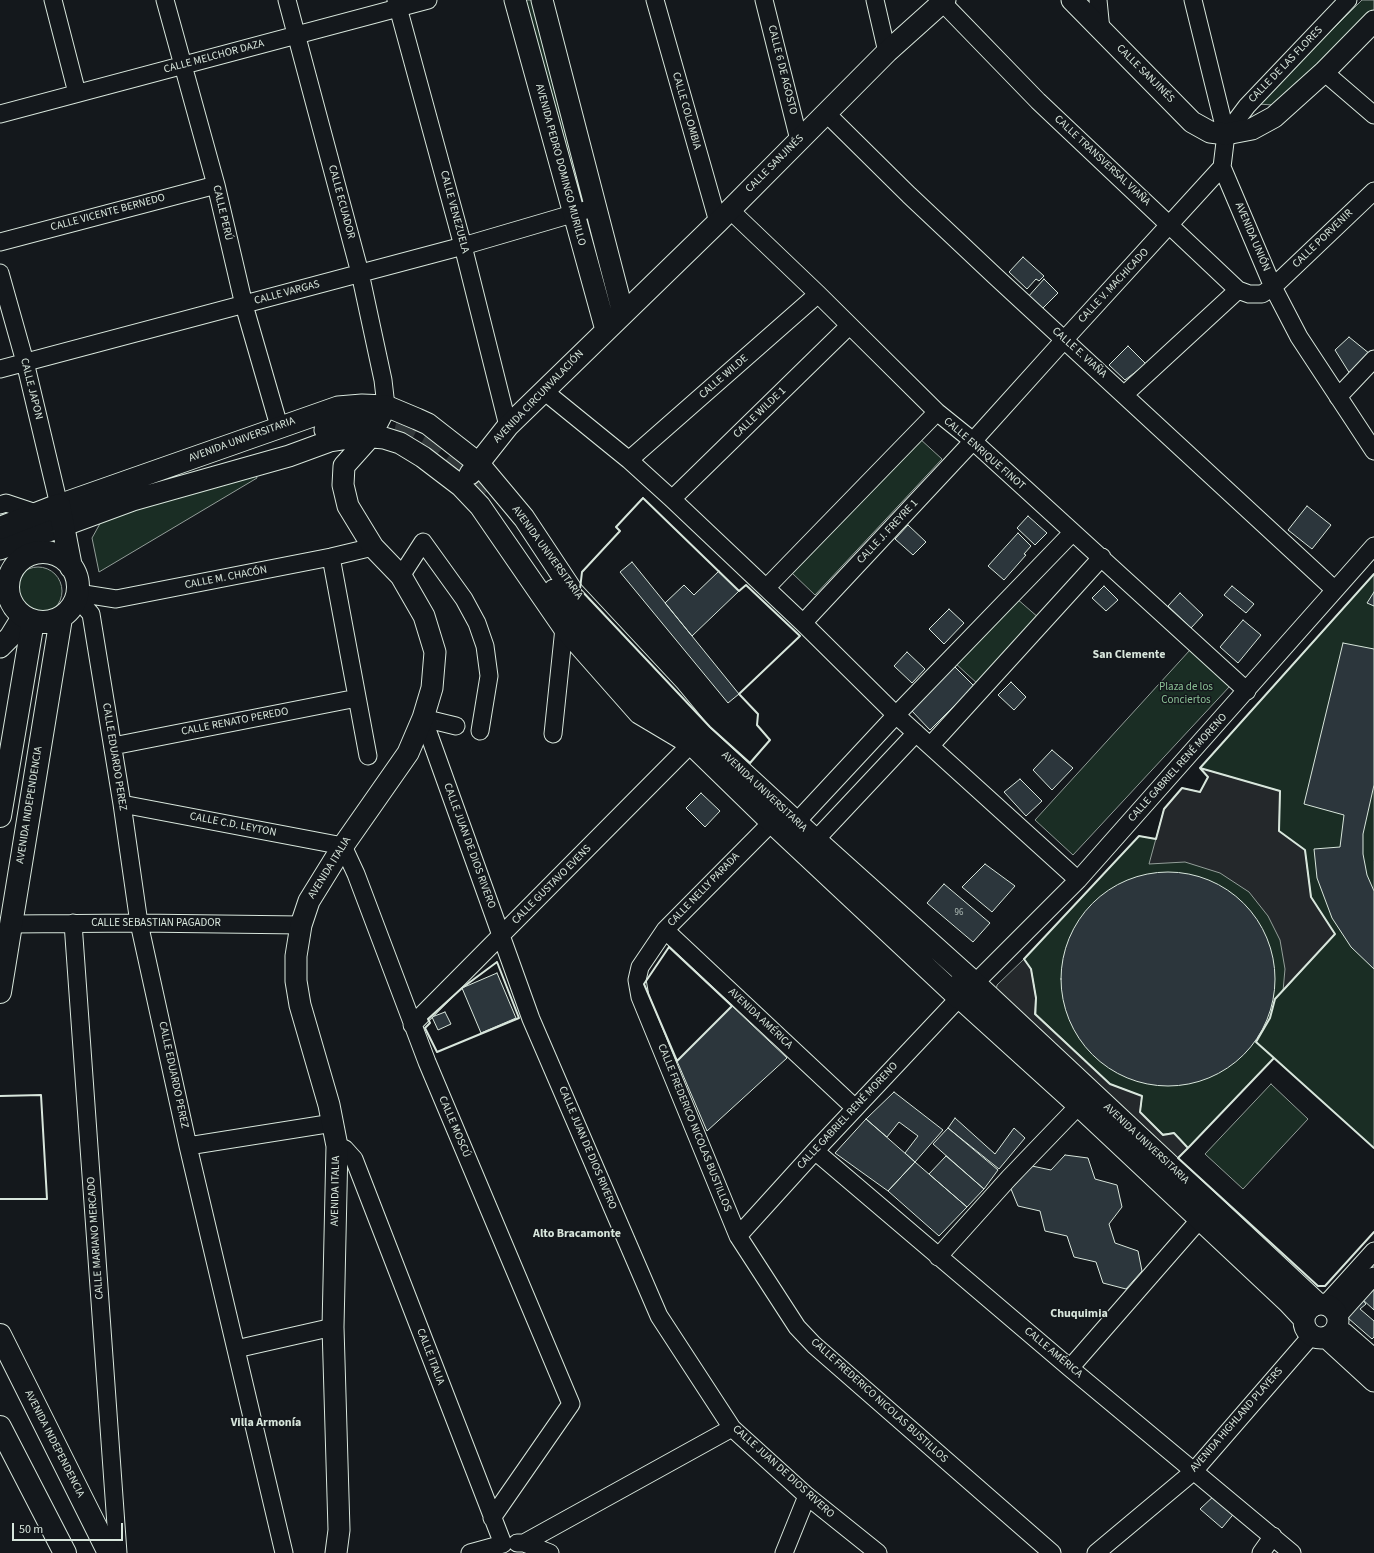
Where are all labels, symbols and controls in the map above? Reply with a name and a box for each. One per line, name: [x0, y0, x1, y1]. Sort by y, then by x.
street label: CALLE 6 DE AGOSTO: [764, 24, 800, 116]
street label: CALLE DE LAS FLORES: [1246, 24, 1326, 106]
street label: CALLE MELCHOR DAZA: [162, 37, 266, 77]
street label: CALLE SANJINÉS: [1113, 42, 1177, 106]
street label: CALLE COLOMBIA: [669, 71, 703, 151]
street label: AVENIDA PEDRO DOMINGO MURILLO: [532, 83, 588, 247]
street label: CALLE TRANSVERSAL VIAÑA: [1051, 113, 1153, 209]
street label: CALLE SANJINÉS: [743, 132, 807, 196]
street label: CALLE ECUADOR: [325, 164, 357, 240]
street label: CALLE VENEZUELA: [437, 169, 471, 255]
street label: CALLE PERÚ: [209, 184, 235, 242]
street label: CALLE VICENTE BERNEDO: [49, 191, 167, 235]
street label: AVENIDA UNIÓN: [1232, 201, 1272, 273]
street label: CALLE PORVENIR: [1290, 207, 1356, 271]
street label: CALLE V. MACHICADO: [1076, 246, 1152, 326]
street label: CALLE VARGAS: [253, 278, 321, 308]
street label: CALLE E. VIAÑA: [1049, 325, 1109, 381]
street label: AVENIDA CIRCUNVALACIÓN: [491, 348, 587, 446]
street label: CALLE WILDE: [697, 352, 751, 402]
street label: CALLE JAPON: [17, 357, 45, 421]
street label: CALLE WILDE 1: [731, 385, 789, 441]
street label: AVENIDA UNIVERSITARIA: [187, 415, 297, 465]
street label: CALLE ENRIQUE FINOT: [941, 415, 1027, 493]
street label: CALLE J. FREYRE 1: [855, 497, 921, 567]
street label: AVENIDA UNIVERSITARIA: [509, 504, 585, 602]
street label: CALLE M. CHACÓN: [184, 564, 268, 592]
district label: San Clemente: [1093, 648, 1165, 662]
park label: Plaza de los Conciertos: [1159, 681, 1213, 707]
street label: CALLE EDUARDO PEREZ: [99, 702, 129, 812]
street label: CALLE RENATO PEREDO: [180, 705, 290, 739]
street label: CALLE GABRIEL RENÉ MORENO: [1126, 711, 1230, 825]
street label: AVENIDA INDEPENDENCIA: [14, 745, 46, 865]
street label: AVENIDA UNIVERSITARIA: [719, 749, 809, 835]
street label: CALLE JUAN DE DIOS RIVERO: [440, 782, 498, 910]
street label: CALLE C.D. LEYTON: [189, 810, 277, 840]
street label: AVENIDA ITALIA: [306, 835, 354, 901]
street label: CALLE GUSTAVO EVENS: [510, 843, 594, 927]
street label: CALLE NELLY PARADA: [665, 850, 743, 930]
house number: 96: [955, 908, 963, 918]
street label: CALLE SEBASTIAN PAGADOR: [91, 917, 221, 931]
street label: AVENIDA AMÉRICA: [725, 986, 795, 1052]
street label: CALLE EDUARDO PEREZ: [155, 1020, 191, 1130]
street label: CALLE FREDERICO NICOLAS BUSTILLOS: [654, 1042, 734, 1214]
street label: CALLE GABRIEL RENÉ MORENO: [795, 1060, 901, 1172]
street label: CALLE JUAN DE DIOS RIVERO: [555, 1084, 619, 1212]
street label: CALLE MOSCÚ: [435, 1094, 473, 1160]
street label: AVENIDA UNIVERSITARIA: [1101, 1101, 1191, 1187]
street label: AVENIDA ITALIA: [329, 1156, 343, 1226]
street label: CALLE MARIANO MERCADO: [85, 1176, 107, 1300]
district label: Alto Bracamonte: [533, 1227, 621, 1241]
district label: Chuquimia: [1050, 1307, 1108, 1321]
street label: CALLE AMÉRICA: [1021, 1325, 1085, 1381]
street label: CALLE ITALIA: [413, 1327, 447, 1387]
street label: CALLE FREDERICO NICOLAS BUSTILLOS: [808, 1336, 950, 1466]
street label: AVENIDA HIGHLAND PLAYERS: [1188, 1365, 1286, 1475]
street label: AVENIDA INDEPENDENCIA: [21, 1388, 87, 1500]
district label: Villa Armonía: [231, 1416, 301, 1430]
street label: CALLE JUAN DE DIOS RIVERO: [729, 1423, 837, 1521]
scale bar: [14, 1515, 125, 1541]
text: 50 m: [19, 1521, 43, 1538]

